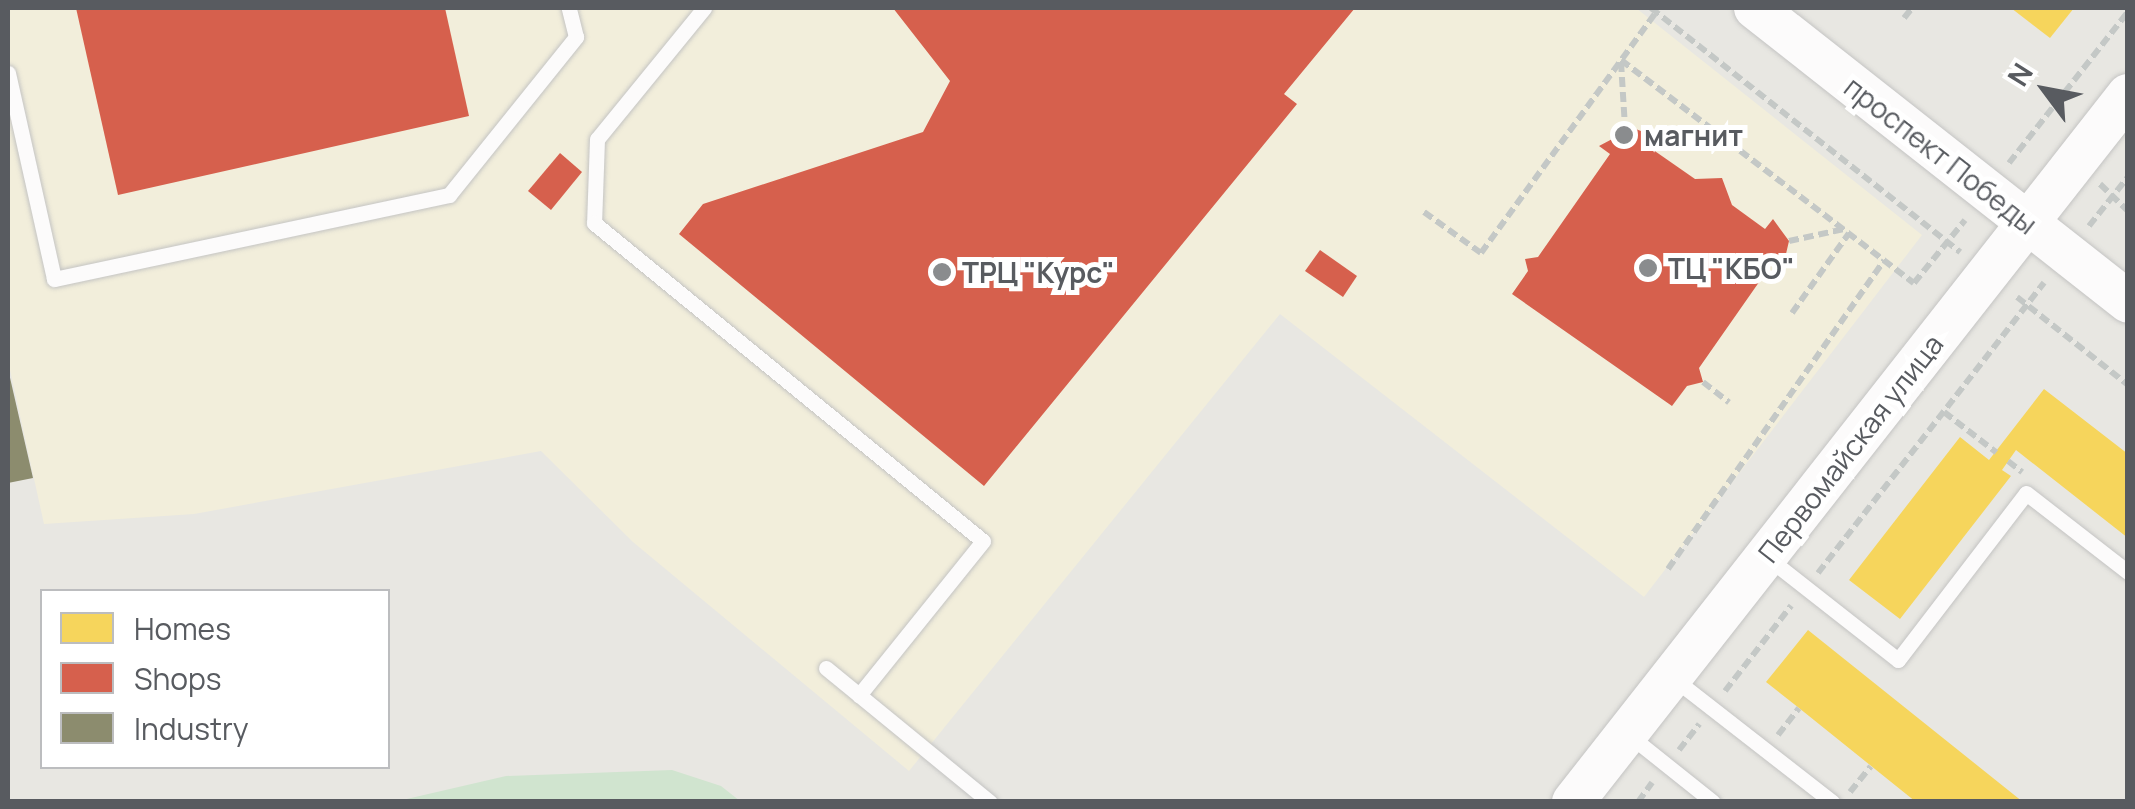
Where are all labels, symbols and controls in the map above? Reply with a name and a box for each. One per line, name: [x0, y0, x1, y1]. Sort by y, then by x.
north arrow: [1995, 40, 2095, 140]
text: N: [1998, 56, 2041, 93]
street label: проспект Победы: [1838, 70, 2044, 240]
place label: магнит: [1644, 118, 1743, 152]
marker: магнит: [1613, 124, 1635, 146]
place label: ТЦ "КБО": [1668, 251, 1795, 285]
place label: ТРЦ "Курс": [962, 255, 1115, 289]
marker: ТЦ "КБО": [1637, 257, 1659, 279]
marker: ТРЦ "Курс": [931, 261, 953, 283]
street label: Первомайская улица: [1751, 327, 1949, 569]
legend: [40, 589, 390, 769]
text: Homes: [134, 608, 231, 649]
text: Shops: [134, 658, 221, 699]
text: Industry: [134, 708, 249, 749]

